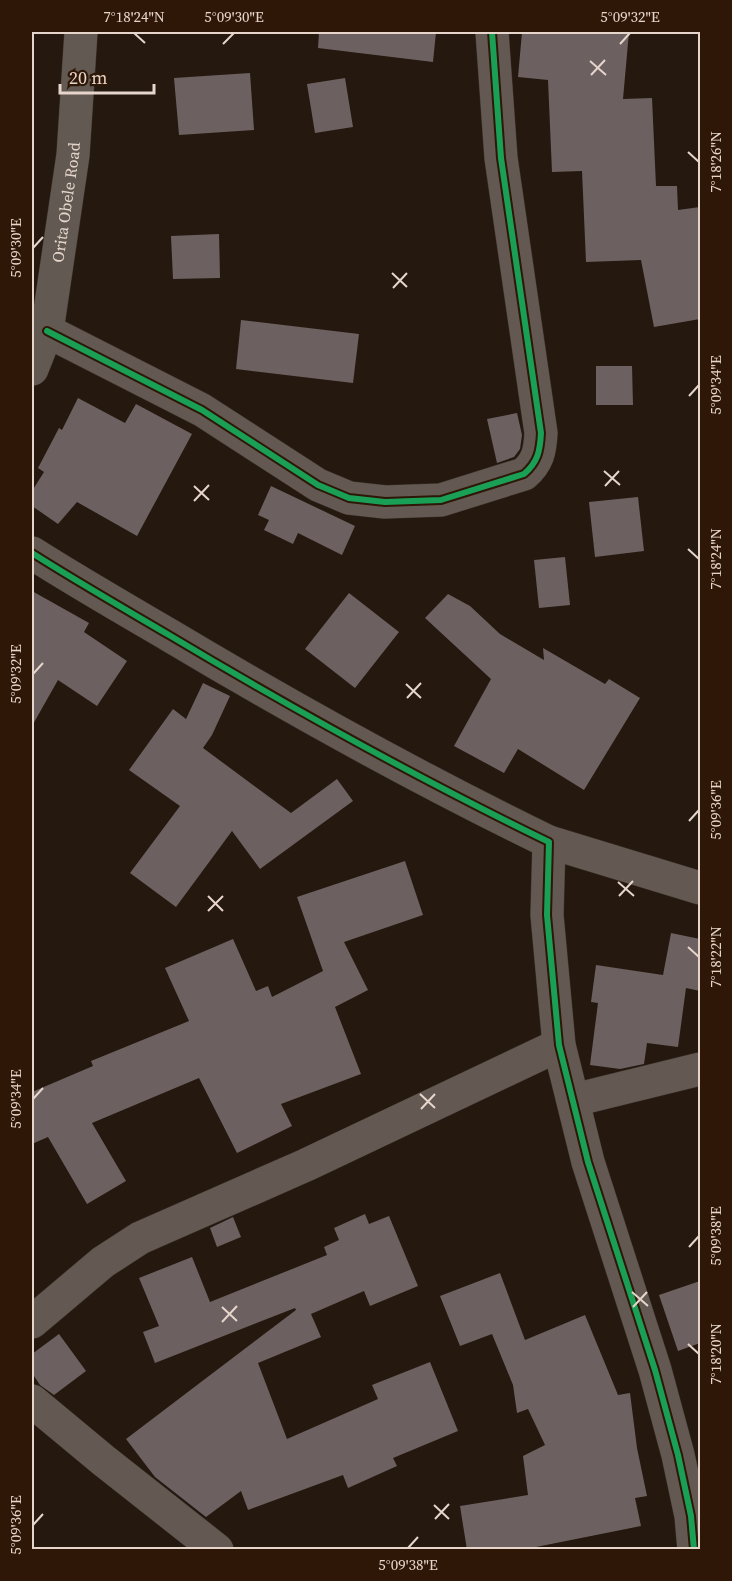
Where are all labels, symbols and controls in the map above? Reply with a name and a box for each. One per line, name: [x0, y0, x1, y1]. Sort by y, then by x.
text: 7°18'24"N: [103, 6, 165, 27]
text: 5°09'30"E: [204, 6, 264, 27]
text: 5°09'32"E: [600, 6, 660, 27]
scale bar: [60, 57, 154, 95]
text: 20 m: [69, 65, 107, 90]
text: 7°18'26"N: [705, 131, 726, 193]
street label: Orita Obele Road: [46, 141, 85, 264]
text: 5°09'30"E: [5, 218, 26, 278]
text: 5°09'34"E: [705, 355, 726, 415]
text: 7°18'24"N: [705, 528, 726, 590]
text: 5°09'32"E: [5, 644, 26, 704]
text: 5°09'36"E: [705, 780, 726, 840]
text: 7°18'22"N: [705, 926, 726, 988]
text: 5°09'34"E: [5, 1069, 26, 1129]
text: 5°09'38"E: [705, 1206, 726, 1266]
text: 7°18'20"N: [705, 1323, 726, 1385]
text: 5°09'36"E: [5, 1495, 26, 1555]
text: 5°09'38"E: [378, 1554, 438, 1575]

